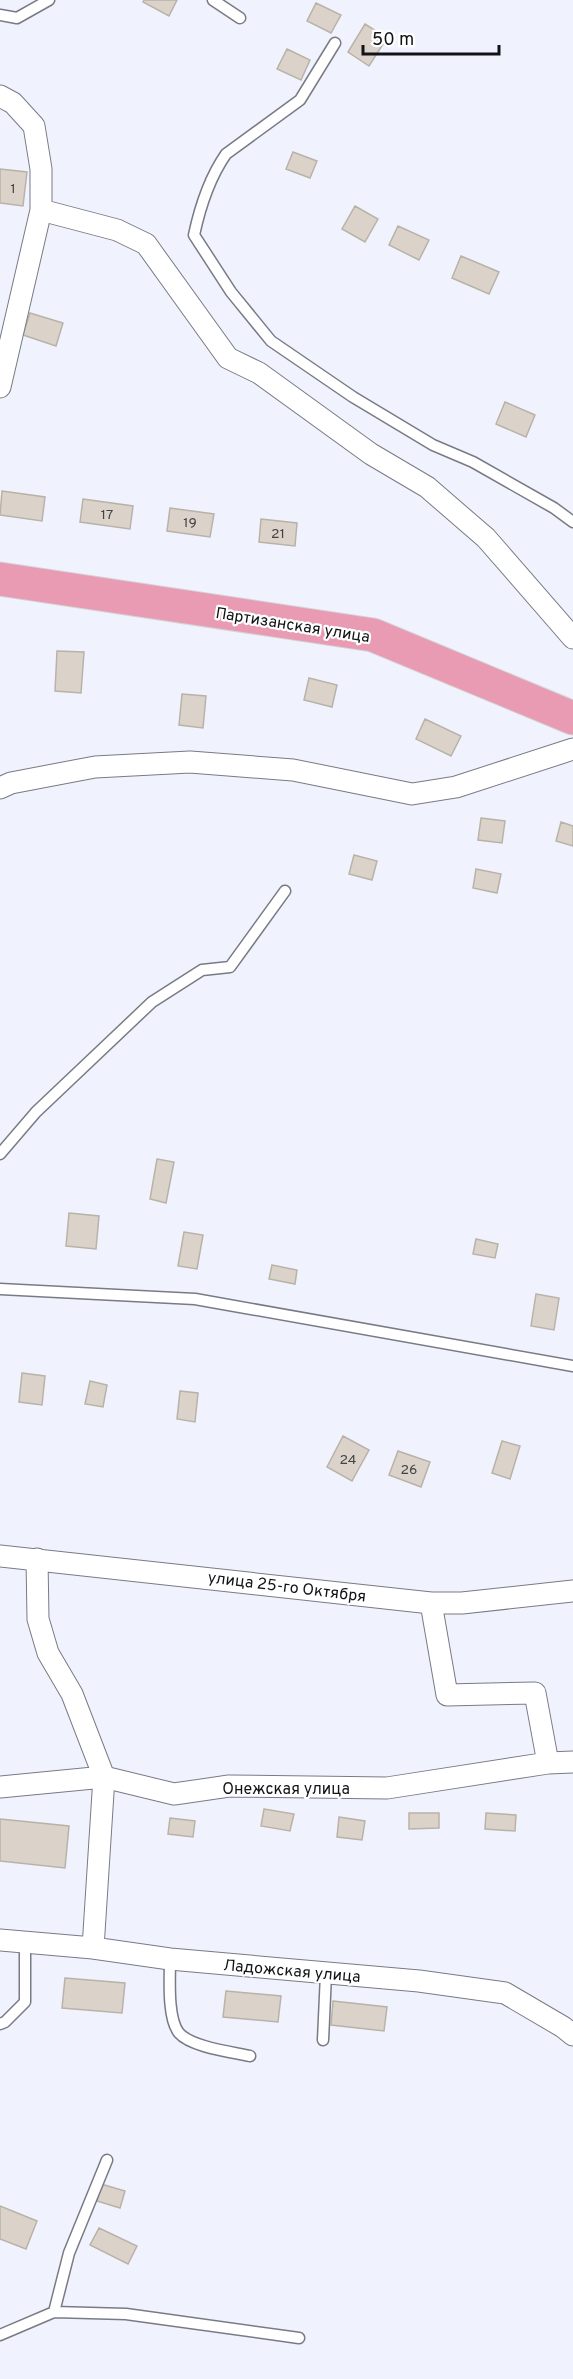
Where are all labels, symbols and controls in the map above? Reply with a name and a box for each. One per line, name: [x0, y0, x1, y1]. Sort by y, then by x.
scale bar: [363, 18, 500, 56]
text: 50 m: [372, 29, 414, 52]
house number: 1: [10, 181, 16, 198]
house number: 17: [101, 507, 113, 524]
house number: 19: [183, 515, 197, 532]
house number: 21: [271, 526, 285, 543]
street label: Партизанская улица: [214, 604, 371, 648]
house number: 24: [339, 1452, 357, 1469]
house number: 26: [401, 1462, 417, 1479]
street label: улица 25-го Октября: [206, 1568, 367, 1608]
street label: Онежская улица: [222, 1780, 350, 1800]
street label: Ладожская улица: [222, 1956, 361, 1988]

